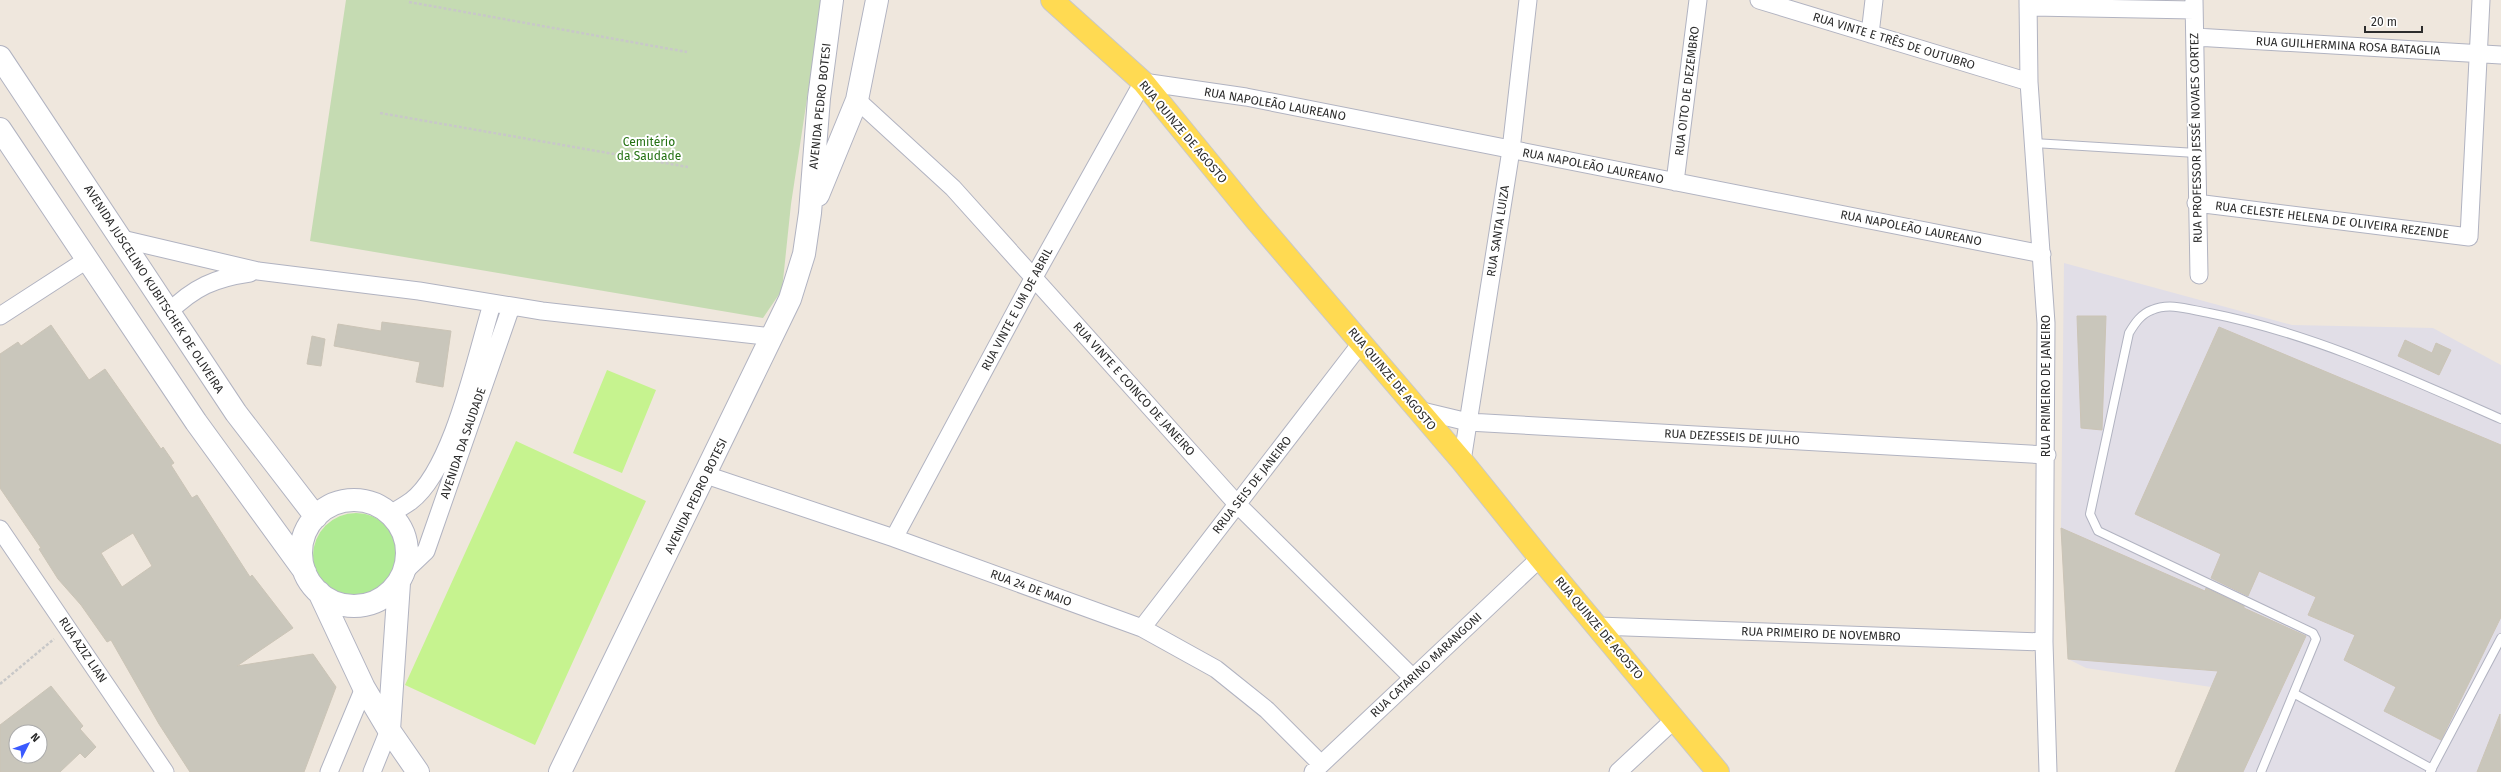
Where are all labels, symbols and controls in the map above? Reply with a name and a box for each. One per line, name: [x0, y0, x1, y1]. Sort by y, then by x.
scale bar: [2365, 8, 2422, 34]
street label: RUA VINTE E TRÊS DE OUTUBRO: [1811, 9, 1977, 72]
text: 20 m: [2371, 15, 2397, 29]
street label: RUA OITO DE DEZEMBRO: [1672, 25, 1702, 157]
street label: RUA PROFESSOR JESSÉ NOVAES CORTEZ: [2186, 33, 2205, 243]
street label: RUA GUILHERMINA ROSA BATAGLIA: [2255, 34, 2441, 58]
street label: AVENIDA PEDRO BOTESI: [806, 42, 834, 170]
street label: RUA QUINZE DE AGOSTO: [1136, 78, 1230, 186]
street label: RUA NAPOLEÃO LAUREANO: [1203, 84, 1347, 123]
park label: Cemitério da Saudade: [617, 135, 681, 163]
street label: RUA NAPOLEÃO LAUREANO: [1521, 144, 1665, 187]
street label: AVENIDA JUSCELINO KUBITSCHEK DE OLIVEIRA: [81, 182, 227, 396]
street label: RUA SANTA LUIZA: [1484, 184, 1512, 278]
street label: RUA CELESTE HELENA DE OLIVEIRA REZENDE: [2214, 199, 2450, 241]
street label: RUA NAPOLEÃO LAUREANO: [1839, 206, 1983, 249]
street label: RUA VINTE E UM DE ABRIL: [979, 245, 1055, 373]
street label: RUA PRIMEIRO DE JANEIRO: [2039, 315, 2053, 457]
street label: RUA VINTE E COINCO DE JANEIRO: [1070, 319, 1198, 459]
street label: RUA QUINZE DE AGOSTO: [1345, 325, 1439, 433]
street label: AVENIDA DA SAUDADE: [437, 386, 489, 500]
street label: RUA DEZESSEIS DE JULHO: [1664, 426, 1800, 448]
street label: RRUA SEIS DE JANEIRO: [1210, 433, 1294, 537]
street label: AVENIDA PEDRO BOTESI: [662, 436, 730, 556]
street label: RUA 24 DE MAIO: [988, 567, 1074, 609]
street label: RUA QUINZE DE AGOSTO: [1552, 574, 1646, 682]
street label: RUA CATARINO MARANGONI: [1367, 610, 1485, 720]
street label: RUA AZIZ LIAN: [56, 615, 110, 685]
street label: RUA PRIMEIRO DE NOVEMBRO: [1741, 624, 1901, 644]
north arrow: [8, 724, 48, 764]
text: N: [28, 731, 42, 745]

